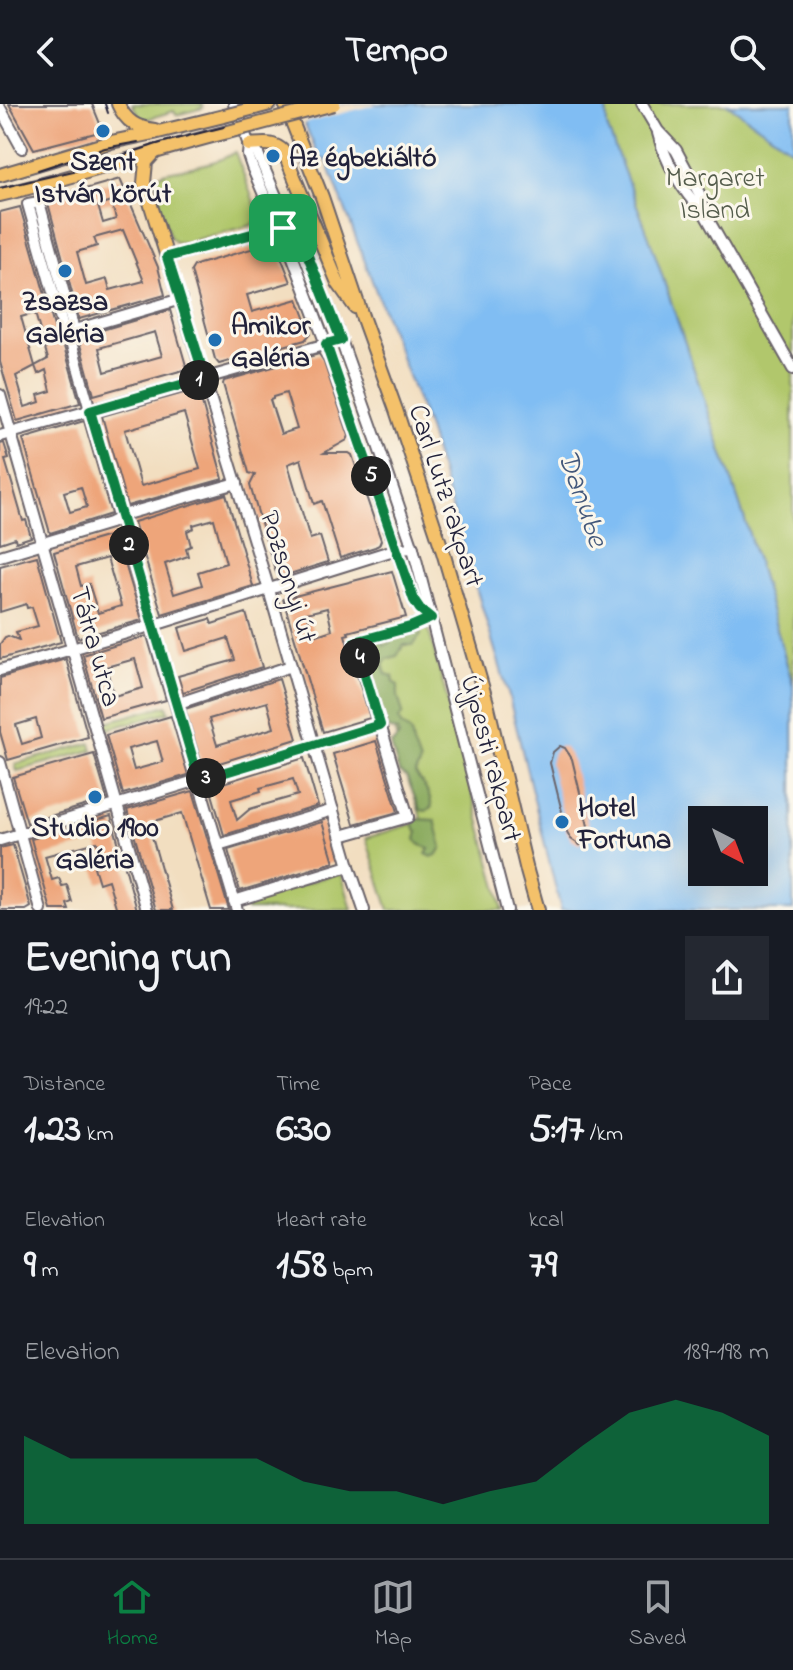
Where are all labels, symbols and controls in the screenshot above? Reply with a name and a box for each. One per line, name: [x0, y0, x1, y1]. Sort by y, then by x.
text: Tempo: [345, 26, 448, 79]
icon: back: [24, 30, 68, 74]
icon: search: [725, 30, 769, 74]
marker: Szent István körút: [94, 122, 112, 140]
place label: Az égbekiáltó: [289, 139, 436, 181]
place label: Szent István körút: [35, 143, 172, 216]
marker: Az égbekiáltó: [264, 147, 282, 165]
park label: Margaret Island: [665, 159, 765, 232]
pin: [249, 194, 317, 262]
icon: arrive: [261, 206, 305, 250]
marker: Zsazsa Galéria: [56, 262, 74, 280]
place label: Zsazsa Galéria: [22, 283, 108, 356]
place label: Amikor Galéria: [231, 307, 312, 380]
marker: Amikor Galéria: [206, 331, 224, 349]
pin: 1: [179, 360, 219, 400]
text: 1: [196, 364, 203, 396]
street label: Carl Lutz rakpart: [396, 399, 493, 593]
water label: Danube: [544, 445, 619, 555]
pin: 5: [351, 456, 391, 496]
text: 5: [365, 460, 377, 492]
street label: Pozsonyi út: [247, 506, 326, 648]
pin: 2: [109, 525, 149, 565]
text: 2: [124, 529, 134, 561]
street label: Tátra utca: [57, 582, 130, 712]
pin: 4: [340, 638, 380, 678]
text: 4: [355, 642, 365, 674]
street label: Újpesti rakpart: [448, 671, 532, 847]
pin: 3: [186, 758, 226, 798]
text: 3: [201, 762, 211, 794]
marker: Studio 1900 Galéria: [86, 788, 104, 806]
place label: Hotel Fortuna: [576, 789, 671, 862]
north arrow: [688, 806, 768, 886]
map controls: [688, 806, 768, 886]
place label: Studio 1900 Galéria: [31, 809, 159, 882]
marker: Hotel Fortuna: [553, 813, 571, 831]
text: Evening run: [24, 927, 231, 991]
button: share: [685, 936, 769, 1020]
text: 19:22: [24, 989, 68, 1027]
text: Distance: [24, 1069, 105, 1101]
text: Time: [276, 1069, 320, 1101]
text: Pace: [529, 1069, 572, 1101]
text: 1.23: [24, 1101, 81, 1160]
text: 6:30: [276, 1101, 331, 1160]
text: 5:17: [529, 1101, 584, 1160]
text: km: [81, 1119, 114, 1151]
text: /km: [584, 1119, 623, 1151]
text: Elevation: [24, 1205, 105, 1237]
text: Heart rate: [276, 1205, 367, 1237]
text: kcal: [529, 1205, 564, 1237]
text: 9: [24, 1237, 36, 1296]
text: 158: [276, 1237, 327, 1296]
text: 79: [529, 1237, 557, 1296]
text: m: [36, 1255, 59, 1287]
text: bpm: [327, 1255, 373, 1287]
text: Elevation: [24, 1334, 120, 1372]
text: 189–198 m: [683, 1334, 769, 1372]
tab: Home: [107, 1575, 158, 1655]
tab: Map: [371, 1575, 415, 1655]
tab: Saved: [629, 1575, 686, 1655]

